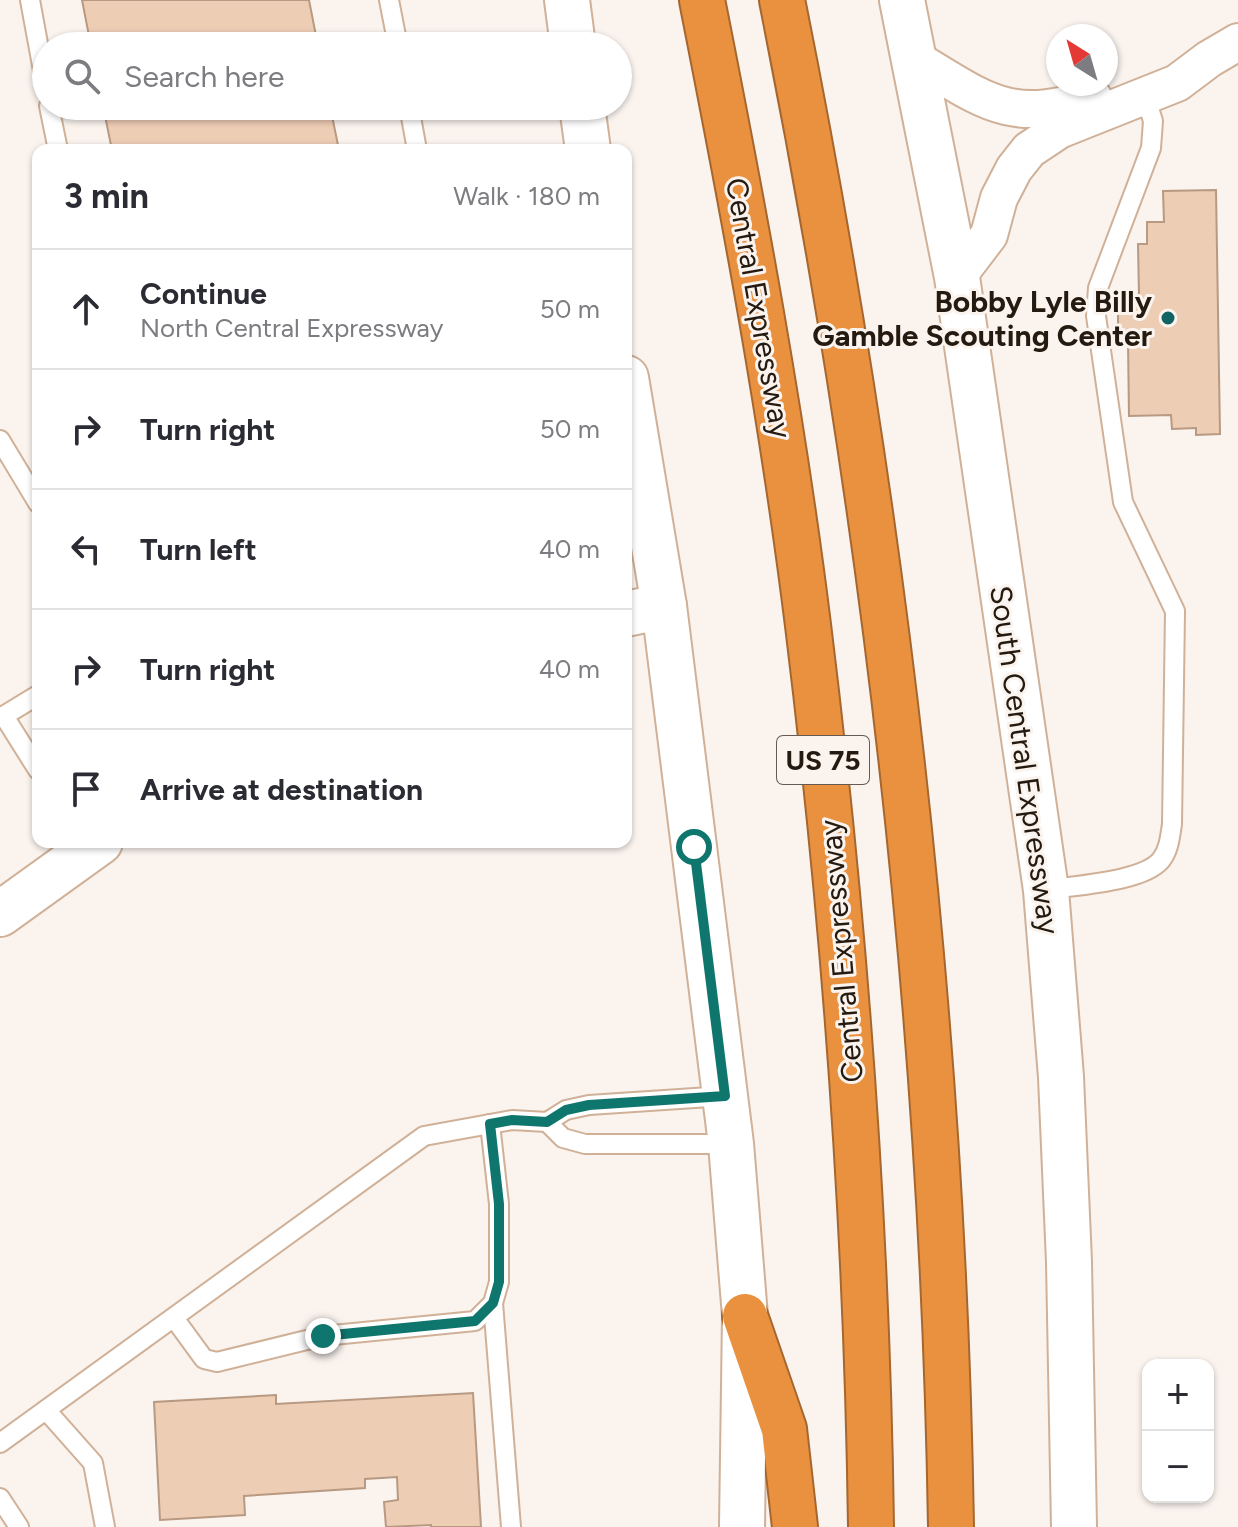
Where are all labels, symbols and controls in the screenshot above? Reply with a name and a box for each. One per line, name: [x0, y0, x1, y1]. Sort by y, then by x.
north arrow: [1046, 24, 1118, 96]
search box: [32, 32, 632, 120]
icon: search: [60, 54, 104, 98]
text: Search here: [124, 58, 284, 95]
street label: Central Expressway: [718, 175, 800, 441]
text: 3 min: [64, 176, 149, 217]
text: Walk · 180 m: [453, 180, 600, 212]
text: Continue: [140, 275, 267, 312]
place label: Bobby Lyle Billy Gamble Scouting Center: [812, 283, 1153, 354]
icon: ahead: [64, 287, 108, 331]
text: 50 m: [540, 293, 600, 325]
marker: Bobby Lyle Billy Gamble Scouting Center: [1159, 309, 1177, 327]
text: North Central Expressway: [140, 312, 443, 344]
icon: right: [64, 407, 108, 451]
text: Turn right: [140, 411, 275, 448]
text: 50 m: [540, 413, 600, 445]
icon: left: [64, 527, 108, 571]
text: Turn left: [140, 531, 257, 568]
text: 40 m: [539, 533, 600, 565]
street label: South Central Expressway: [982, 583, 1068, 937]
icon: right: [64, 647, 108, 691]
text: Turn right: [140, 651, 275, 688]
text: 40 m: [539, 653, 600, 685]
road number: US 75: [777, 736, 869, 784]
icon: arrive: [64, 767, 108, 811]
text: Arrive at destination: [140, 771, 423, 808]
street label: Central Expressway: [811, 818, 871, 1084]
route start: [676, 829, 712, 865]
route end: [305, 1318, 341, 1354]
map controls: [1142, 1359, 1214, 1503]
button: +: [1142, 1359, 1214, 1431]
button: −: [1142, 1431, 1214, 1503]

